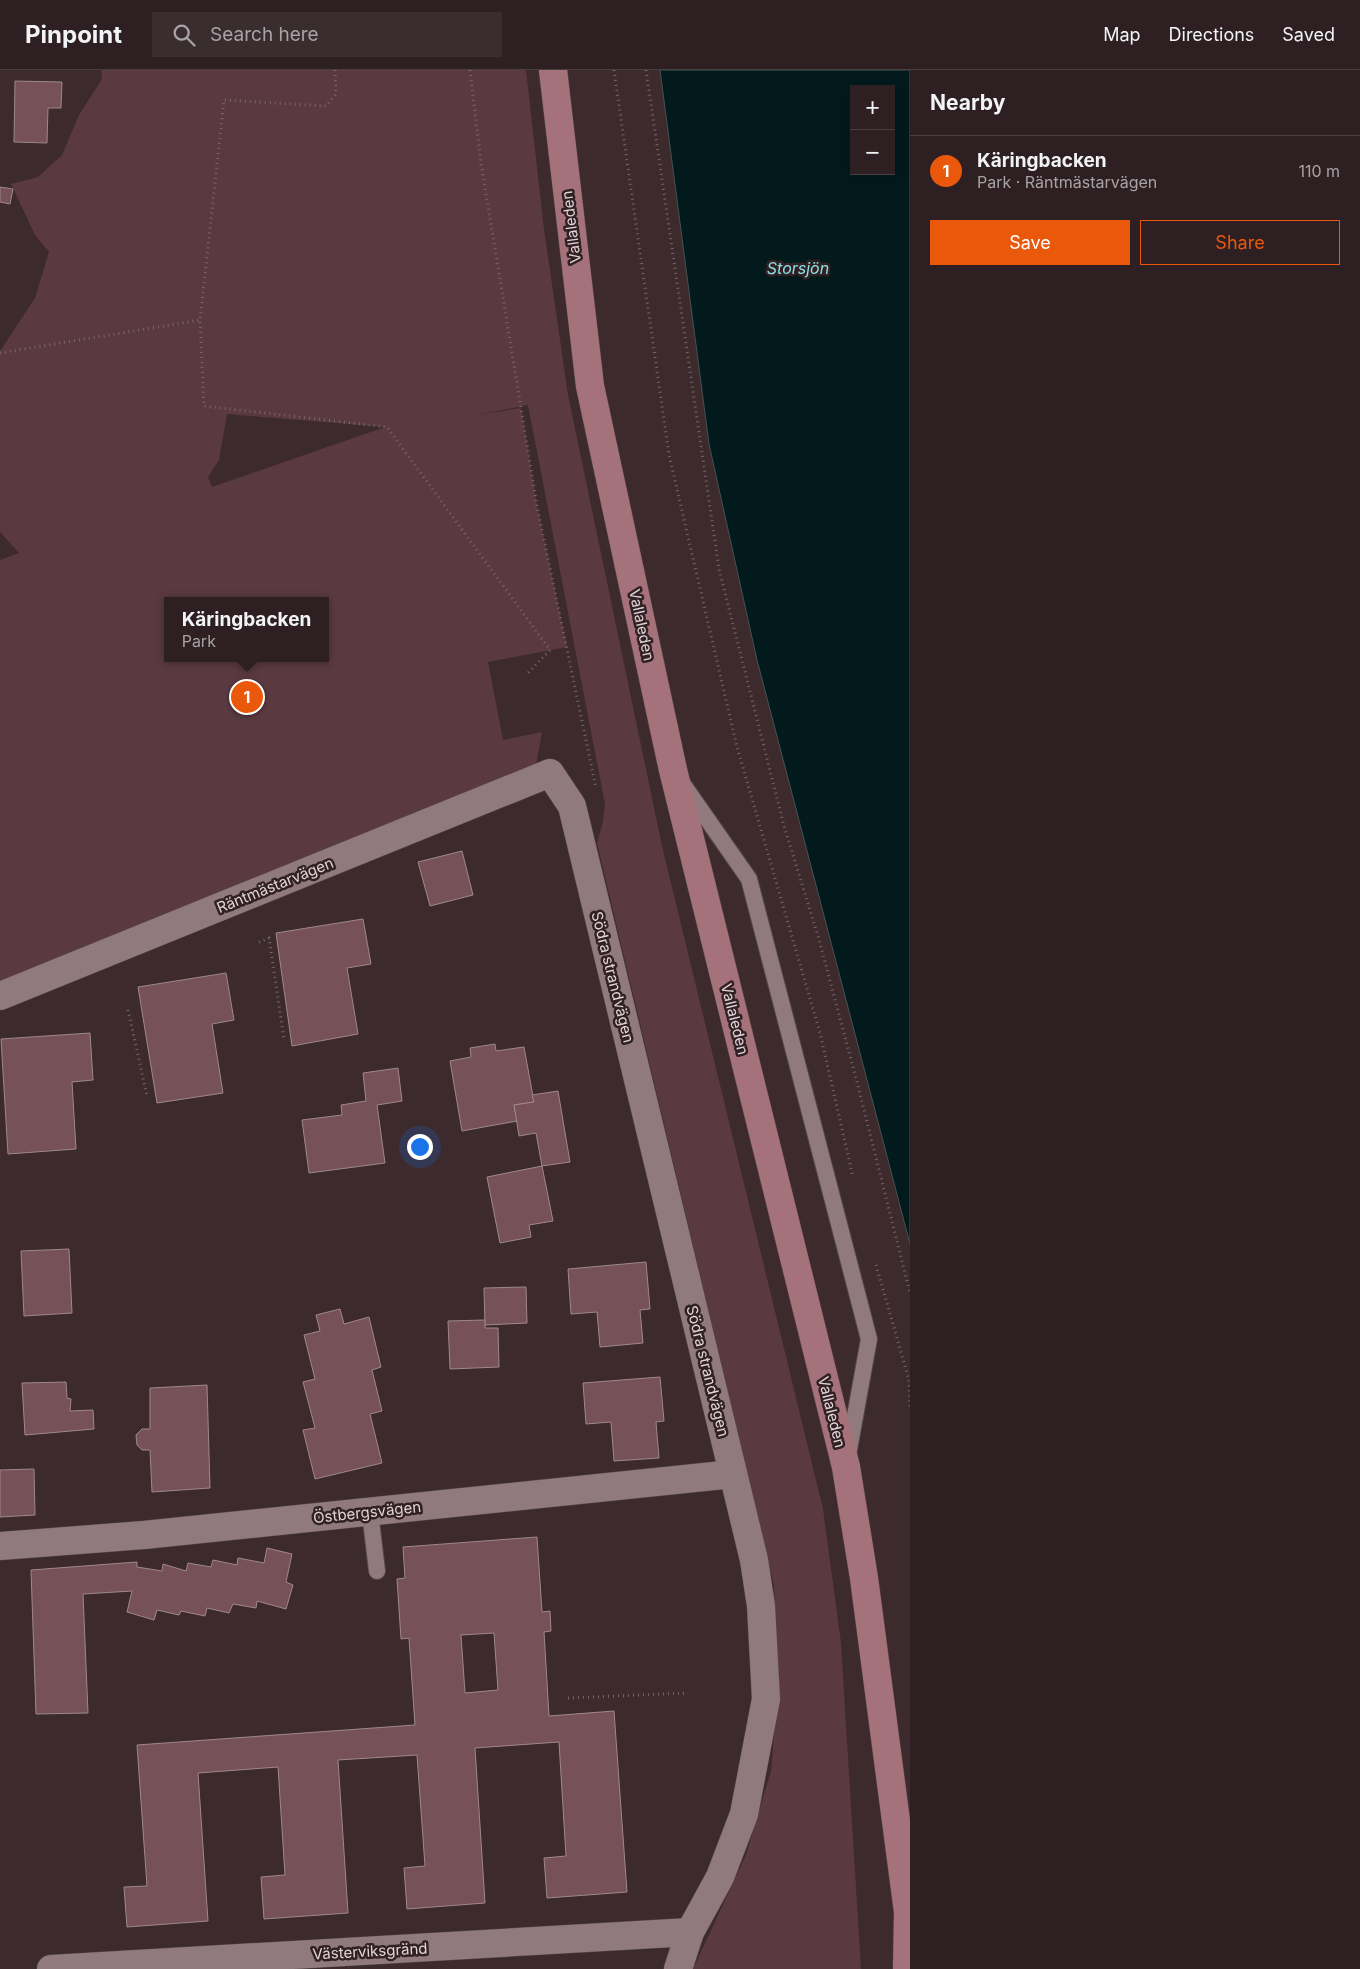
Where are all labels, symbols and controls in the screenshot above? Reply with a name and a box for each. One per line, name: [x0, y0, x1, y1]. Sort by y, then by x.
search box: [152, 12, 502, 57]
text: Pinpoint: [25, 20, 122, 49]
icon: search: [170, 21, 198, 49]
text: Search here: [210, 23, 319, 46]
text: Map: [1103, 24, 1141, 45]
text: Directions: [1169, 24, 1254, 45]
text: Saved: [1282, 24, 1335, 45]
map controls: [850, 85, 895, 175]
button: +: [850, 85, 895, 130]
text: Nearby: [930, 90, 1005, 115]
button: −: [850, 130, 895, 175]
text: Käringbacken: [977, 149, 1107, 172]
text: 1: [943, 161, 949, 181]
text: 110 m: [1298, 161, 1340, 181]
text: Park · Räntmästarvägen: [977, 172, 1157, 192]
street label: Vallaleden: [557, 190, 585, 264]
button: Save: [930, 220, 1130, 265]
button: Share: [1140, 220, 1340, 265]
water label: Storsjön: [767, 258, 829, 278]
street label: Vallaleden: [625, 587, 659, 663]
popup: [164, 597, 329, 662]
text: Käringbacken: [182, 608, 311, 631]
text: Park: [182, 631, 216, 651]
pin: 1: [231, 678, 263, 716]
street label: Räntmästarvägen: [214, 853, 336, 917]
street label: Södra strandvägen: [587, 909, 639, 1045]
street label: Vallaleden: [717, 981, 753, 1057]
your location: [407, 1134, 433, 1160]
street label: Södra strandvägen: [682, 1303, 734, 1439]
street label: Vallaleden: [814, 1374, 850, 1450]
street label: Östbergsvägen: [312, 1497, 422, 1527]
street label: Västerviksgränd: [312, 1939, 428, 1963]

